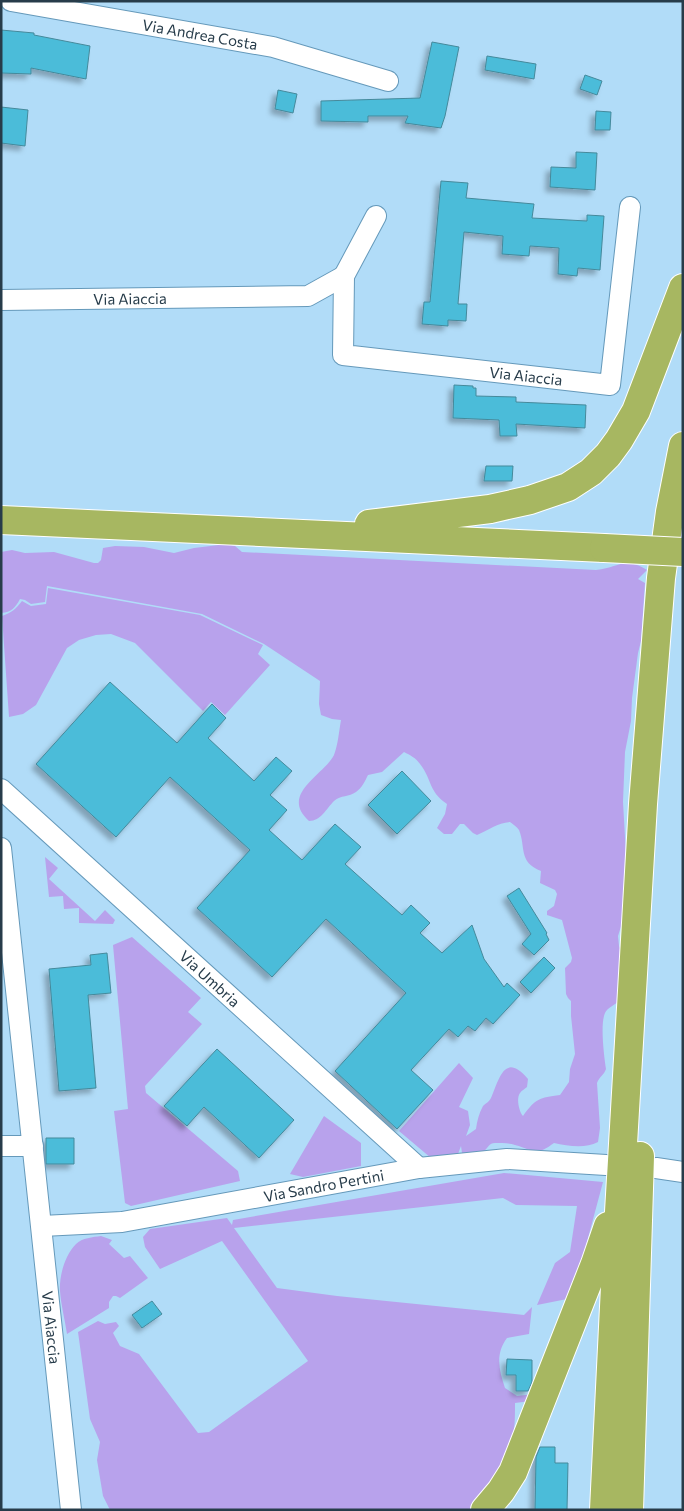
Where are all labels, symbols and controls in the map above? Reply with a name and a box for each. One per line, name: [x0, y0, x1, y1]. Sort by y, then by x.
street label: Via Andrea Costa: [141, 15, 259, 53]
street label: Via Aiaccia: [93, 289, 167, 308]
street label: Via Aiaccia: [488, 362, 563, 389]
street label: Via Umbria: [176, 946, 244, 1010]
street label: Via Sandro Pertini: [262, 1166, 385, 1205]
street label: Via Aiaccia: [39, 1290, 65, 1365]

